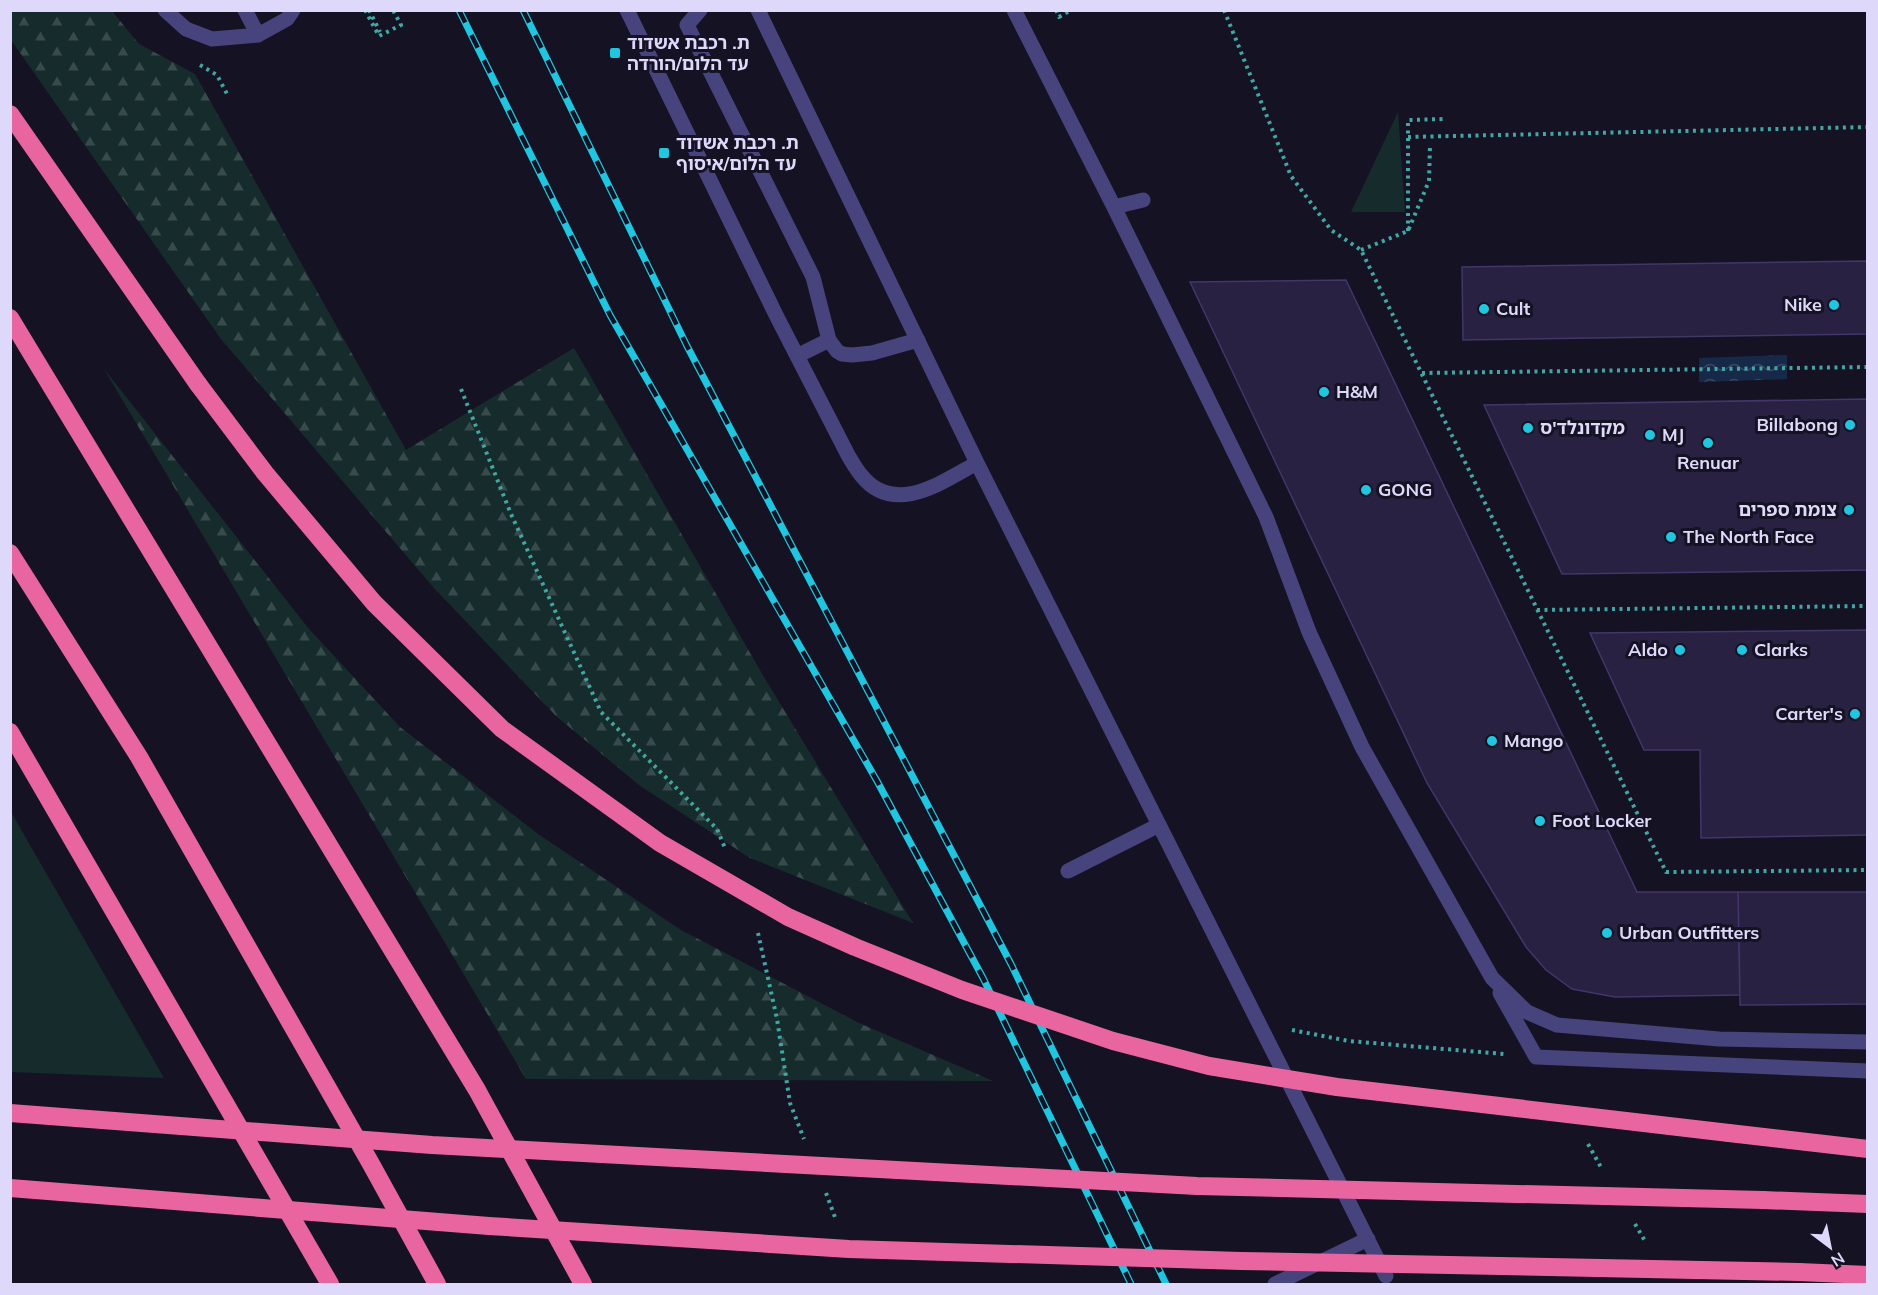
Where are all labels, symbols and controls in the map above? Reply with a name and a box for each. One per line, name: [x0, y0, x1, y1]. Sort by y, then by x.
place label: ת. רכבת אשדוד עד הלום/הורדה: [627, 31, 750, 75]
marker: ת. רכבת אשדוד עד הלום/הורדה: [608, 46, 622, 60]
place label: ת. רכבת אשדוד עד הלום/איסוף: [676, 131, 799, 175]
marker: ת. רכבת אשדוד עד הלום/איסוף: [657, 146, 671, 160]
place label: Nike: [1784, 293, 1822, 316]
place label: Cult: [1496, 297, 1531, 320]
marker: Nike: [1827, 298, 1841, 312]
marker: Cult: [1477, 302, 1491, 316]
place label: H&M: [1336, 380, 1378, 403]
marker: H&M: [1317, 385, 1331, 399]
place label: Billabong: [1756, 413, 1838, 436]
place label: מקדונלד'ס: [1540, 416, 1625, 439]
marker: Billabong: [1843, 418, 1857, 432]
marker: מקדונלד'ס: [1521, 421, 1535, 435]
place label: MJ: [1662, 423, 1684, 446]
marker: MJ: [1643, 428, 1657, 442]
marker: Renuar: [1701, 436, 1715, 450]
place label: Renuar: [1677, 451, 1740, 474]
place label: GONG: [1378, 478, 1432, 501]
marker: GONG: [1359, 483, 1373, 497]
place label: צומת ספרים: [1738, 498, 1837, 521]
marker: צומת ספרים: [1842, 503, 1856, 517]
place label: The North Face: [1683, 525, 1814, 548]
marker: The North Face: [1664, 530, 1678, 544]
place label: Aldo: [1628, 638, 1668, 661]
place label: Clarks: [1754, 638, 1808, 661]
marker: Aldo: [1673, 643, 1687, 657]
marker: Clarks: [1735, 643, 1749, 657]
place label: Carter's: [1775, 702, 1843, 725]
marker: Carter's: [1848, 707, 1862, 721]
place label: Mango: [1504, 729, 1564, 752]
marker: Mango: [1485, 734, 1499, 748]
place label: Foot Locker: [1552, 809, 1652, 832]
marker: Foot Locker: [1533, 814, 1547, 828]
place label: Urban Outfitters: [1619, 921, 1759, 944]
marker: Urban Outfitters: [1600, 926, 1614, 940]
north arrow: [1800, 1217, 1860, 1277]
text: N: [1828, 1248, 1848, 1271]

